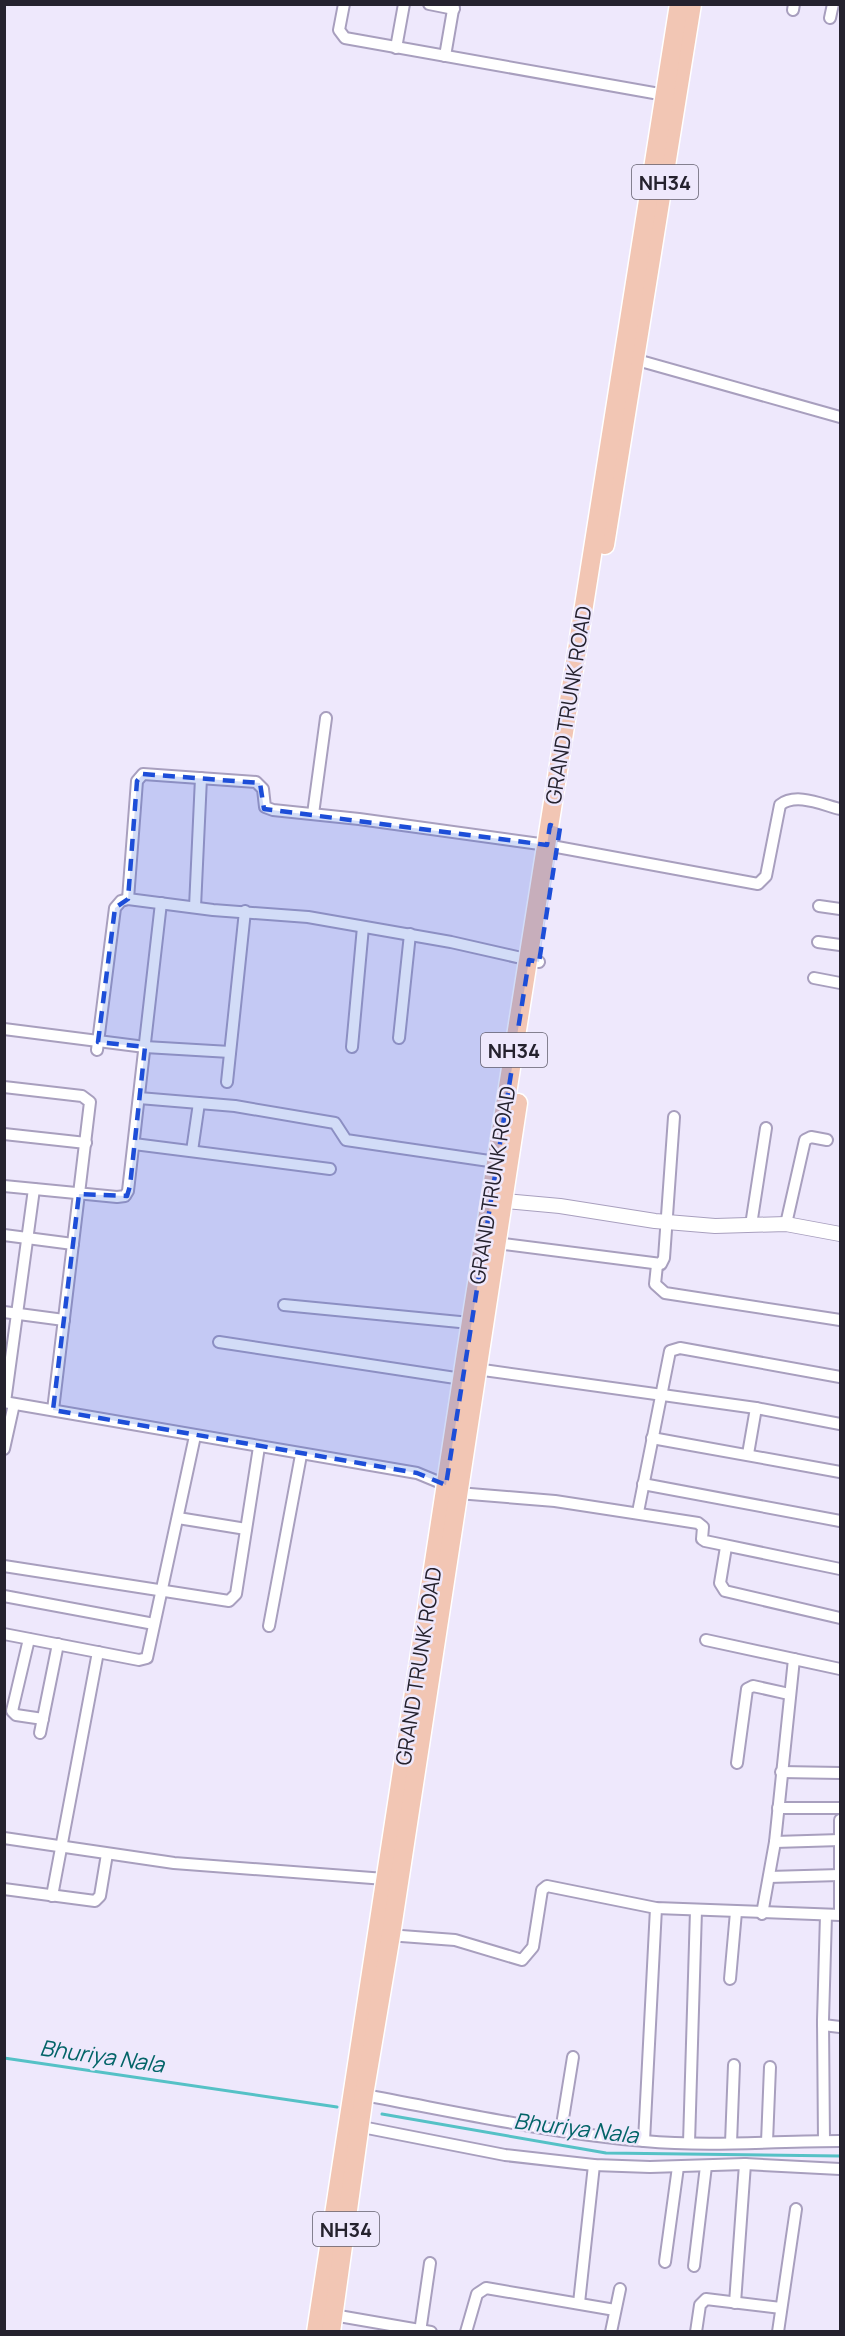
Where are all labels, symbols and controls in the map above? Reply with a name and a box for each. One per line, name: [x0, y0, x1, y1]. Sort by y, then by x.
road number: NH34: [632, 165, 698, 199]
street label: GRAND TRUNK ROAD: [538, 604, 598, 806]
road number: NH34: [481, 1033, 547, 1067]
street label: GRAND TRUNK ROAD: [462, 1084, 522, 1286]
street label: GRAND TRUNK ROAD: [388, 1565, 448, 1767]
water label: Bhuriya Nala: [38, 2032, 168, 2080]
water label: Bhuriya Nala: [512, 2105, 642, 2151]
road number: NH34: [313, 2212, 379, 2246]

